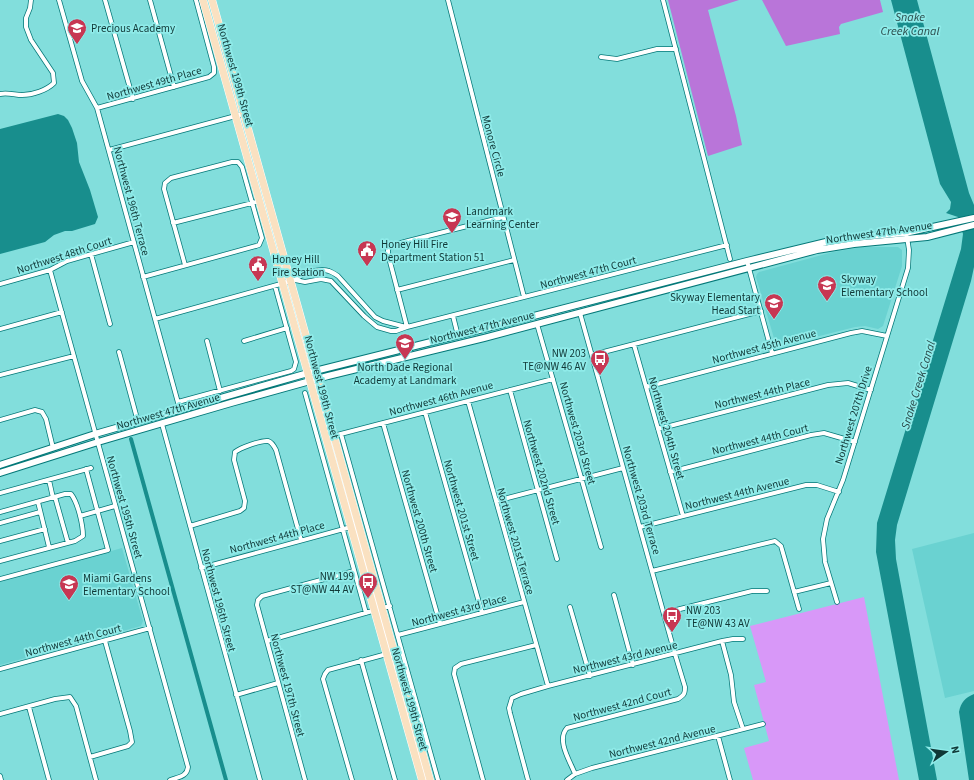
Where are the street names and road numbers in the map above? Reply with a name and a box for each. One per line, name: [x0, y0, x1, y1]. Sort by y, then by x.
street label: Northwest 199th Street: [214, 22, 257, 128]
street label: Northwest 49th Place: [105, 63, 204, 104]
street label: Monore Circle: [478, 114, 509, 179]
street label: Northwest 196th Terrace: [110, 145, 153, 258]
street label: Northwest 47th Avenue: [825, 218, 934, 247]
street label: Northwest 48th Court: [15, 233, 114, 278]
street label: Northwest 47th Court: [538, 252, 638, 293]
street label: Northwest 47th Avenue: [428, 307, 536, 348]
street label: Northwest 45th Avenue: [711, 325, 818, 368]
street label: Northwest 199th Street: [301, 334, 343, 441]
street label: Northwest 207th Drive: [831, 363, 876, 466]
street label: Northwest 44th Place: [713, 374, 812, 413]
street label: Northwest 204th Street: [645, 375, 688, 481]
street label: Northwest 46th Avenue: [388, 377, 495, 420]
street label: Northwest 203rd Street: [556, 380, 599, 487]
street label: Northwest 47th Avenue: [115, 389, 222, 433]
street label: Northwest 202nd Street: [519, 418, 564, 527]
street label: Northwest 44th Court: [710, 420, 810, 459]
street label: Northwest 203rd Terrace: [619, 444, 664, 557]
street label: Northwest 195th Street: [103, 454, 146, 560]
street label: Northwest 201st Street: [440, 458, 483, 563]
street label: Northwest 200th Street: [398, 468, 441, 574]
street label: Northwest 44th Avenue: [683, 473, 791, 514]
street label: Northwest 201st Terrace: [493, 486, 538, 597]
street label: Northwest 44th Place: [228, 517, 327, 557]
street label: Northwest 196th Street: [198, 547, 240, 654]
street label: Northwest 43rd Place: [410, 590, 509, 630]
street label: Northwest 44th Court: [23, 620, 123, 661]
street label: Northwest 197th Street: [267, 632, 309, 739]
street label: Northwest 43rd Avenue: [571, 637, 679, 678]
street label: Northwest 199th Street: [388, 646, 431, 752]
street label: Northwest 42nd Court: [571, 684, 673, 725]
street label: Northwest 42nd Avenue: [607, 721, 718, 762]

